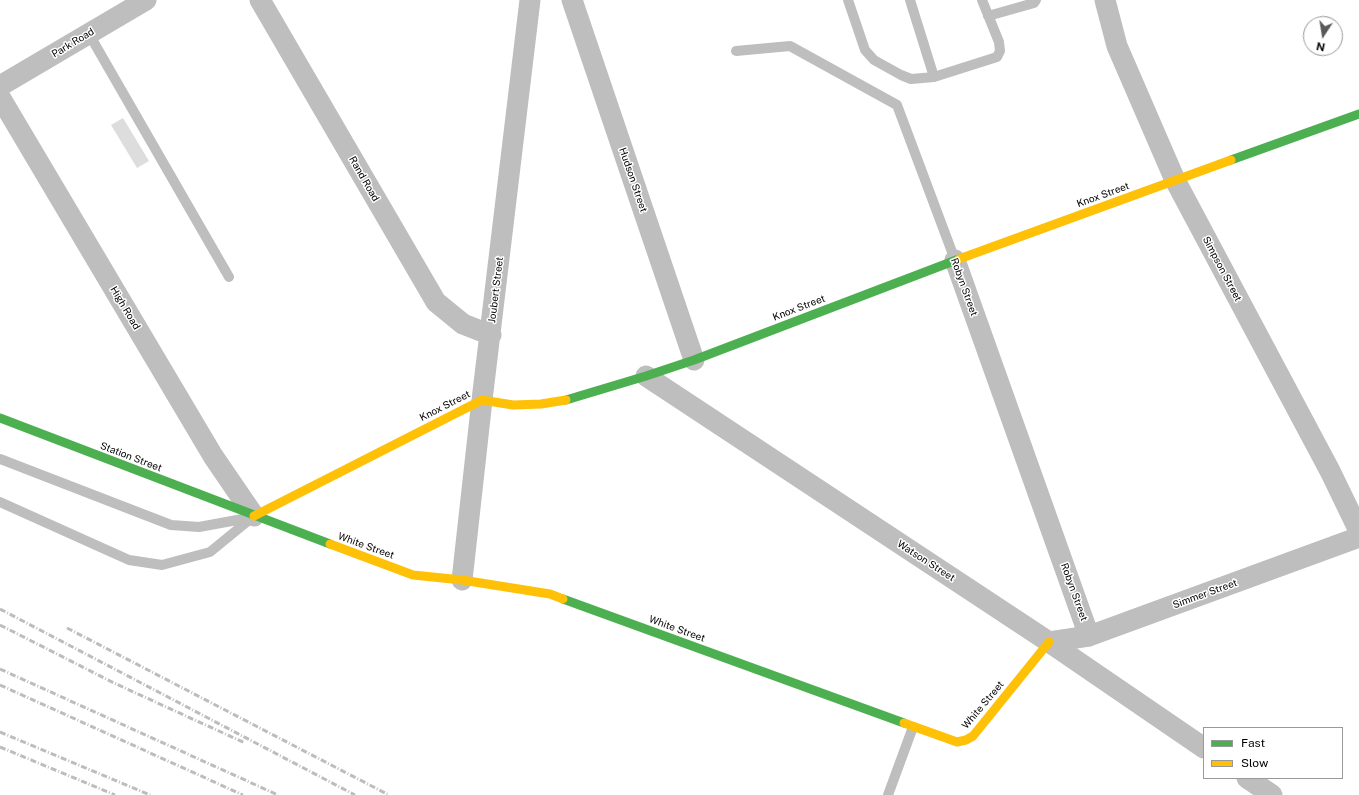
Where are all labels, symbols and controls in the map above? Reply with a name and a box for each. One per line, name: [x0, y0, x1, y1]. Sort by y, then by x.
north arrow: [1303, 16, 1343, 56]
street label: Park Road: [50, 26, 96, 60]
text: N: [1315, 40, 1326, 54]
street label: Hudson Street: [616, 146, 650, 214]
street label: Rand Road: [346, 154, 382, 204]
street label: Knox Street: [1075, 180, 1131, 210]
street label: Simpson Street: [1200, 234, 1244, 304]
street label: Joubert Street: [486, 256, 506, 324]
street label: Robyn Street: [948, 256, 980, 318]
street label: High Road: [107, 284, 143, 332]
street label: Knox Street: [771, 293, 827, 323]
street label: Knox Street: [418, 388, 472, 424]
street label: Station Street: [98, 440, 164, 474]
street label: White Street: [336, 530, 396, 562]
street label: Watson Street: [895, 538, 957, 584]
street label: Robyn Street: [1058, 561, 1090, 623]
street label: Simmer Street: [1171, 577, 1239, 611]
street label: White Street: [647, 613, 707, 645]
street label: White Street: [959, 679, 1007, 731]
legend: [1203, 727, 1343, 779]
text: Fast: [1241, 736, 1265, 750]
text: Slow: [1241, 756, 1268, 770]

